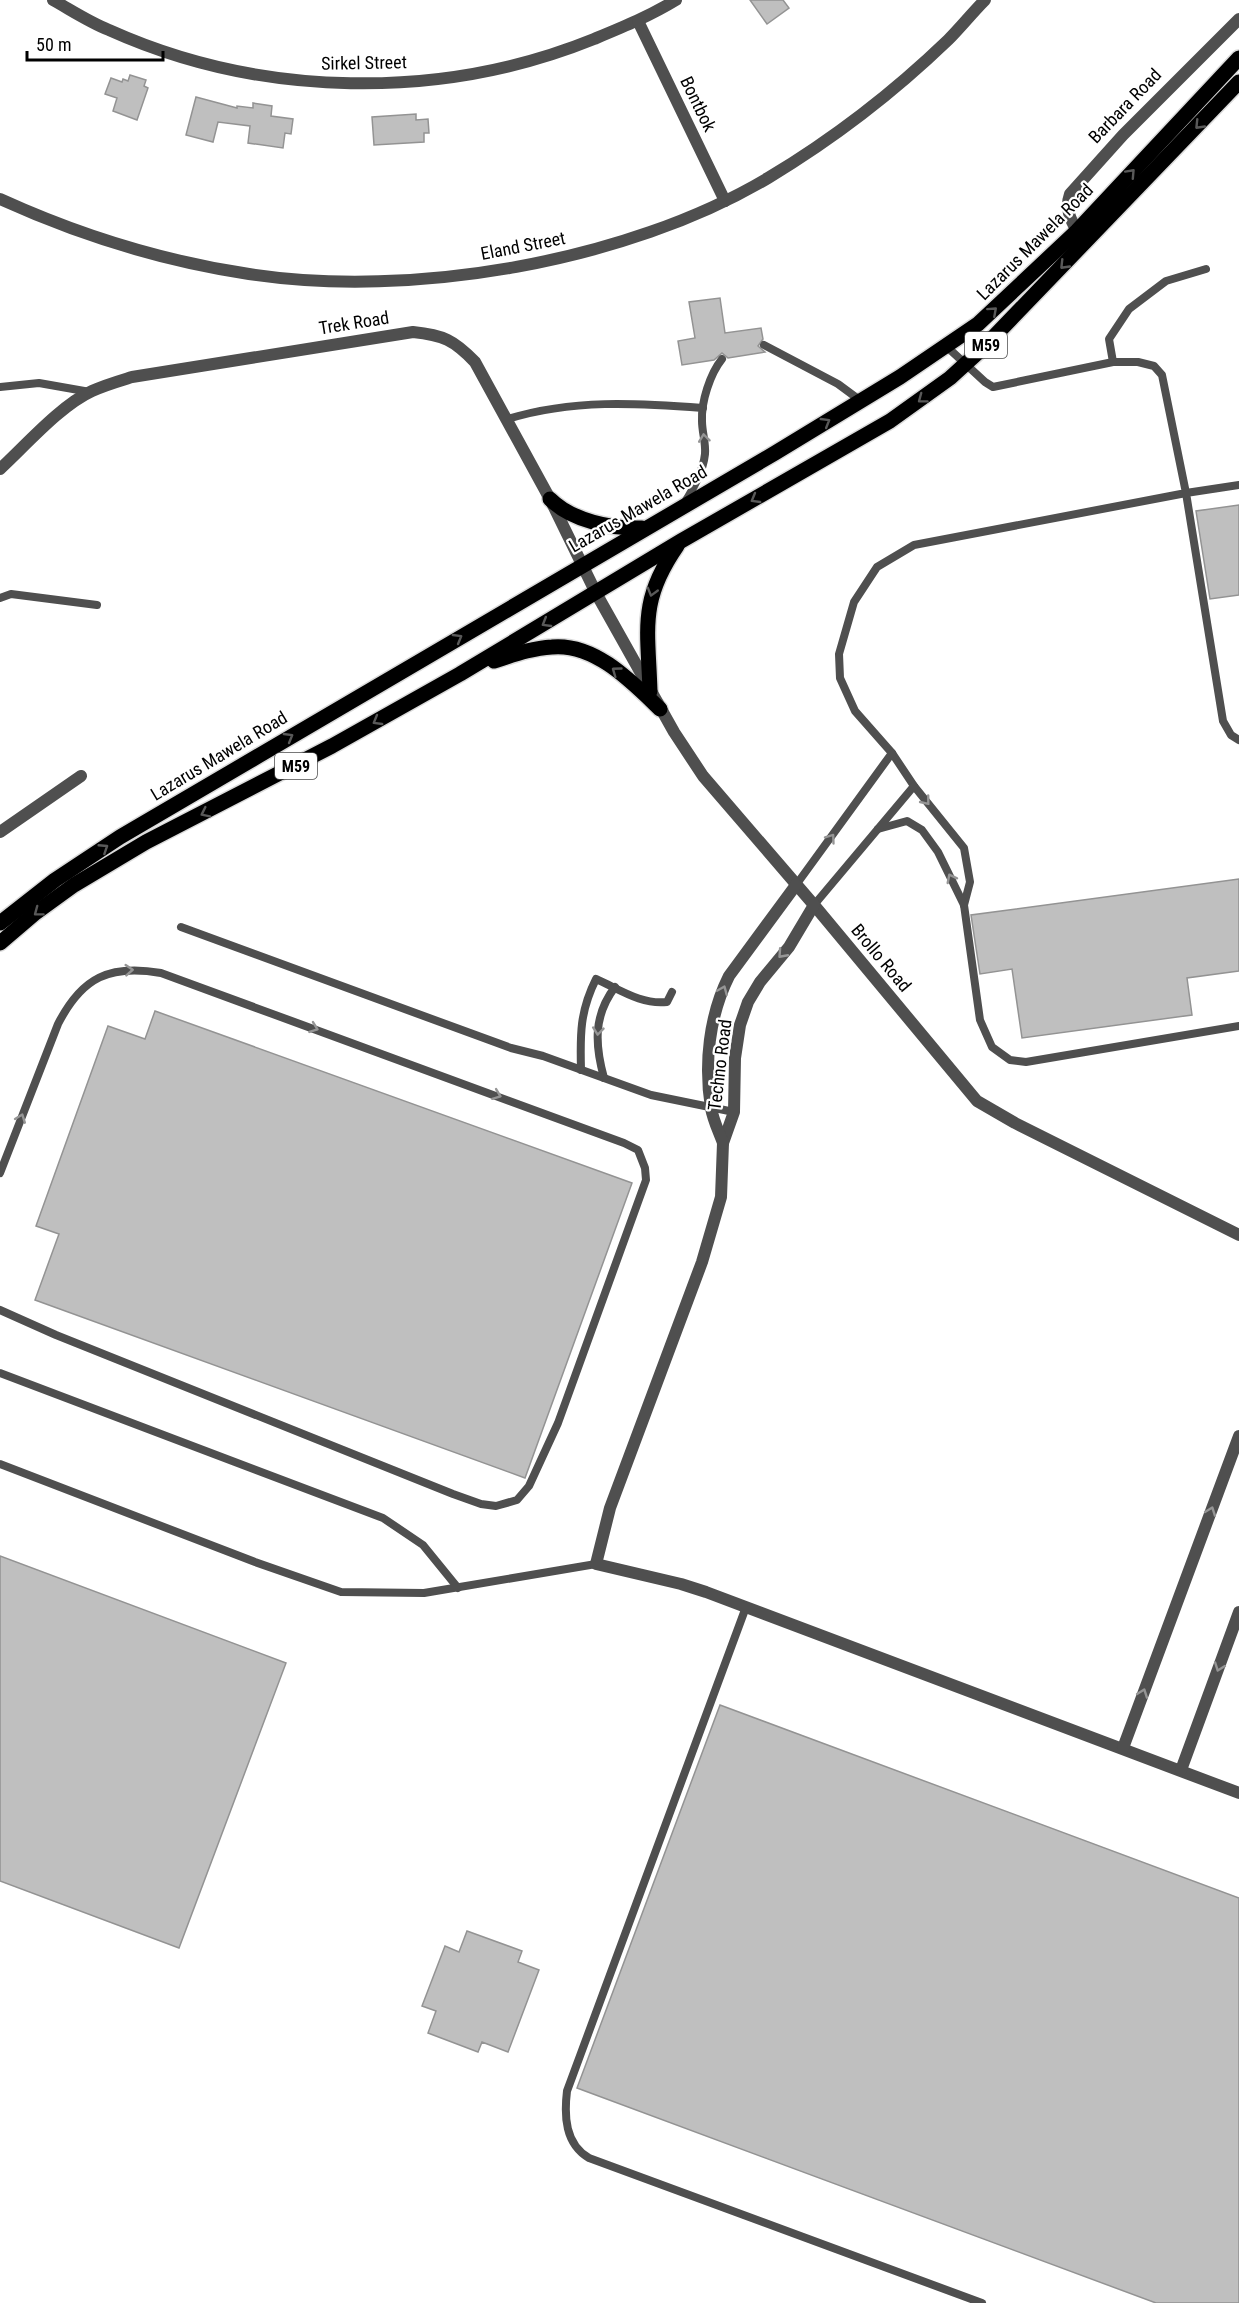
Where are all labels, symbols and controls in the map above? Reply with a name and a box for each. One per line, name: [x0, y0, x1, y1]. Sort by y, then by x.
scale bar: [27, 24, 164, 62]
text: 50 m: [36, 34, 71, 55]
street label: Sirkel Street: [321, 51, 407, 74]
street label: Barbara Road: [1084, 64, 1165, 147]
street label: Bontbok: [676, 73, 721, 135]
one-way arrow: [1195, 117, 1206, 128]
one-way arrow: [1124, 170, 1135, 180]
street label: Lazarus Mawela Road: [972, 179, 1097, 304]
street label: Eland Street: [479, 227, 567, 264]
one-way arrow: [1060, 258, 1071, 269]
street label: Trek Road: [317, 307, 391, 338]
one-way arrow: [986, 307, 997, 318]
road number: M59: [965, 332, 1007, 358]
one-way arrow: [918, 392, 929, 403]
one-way arrow: [820, 418, 830, 430]
one-way arrow: [698, 433, 710, 443]
street label: Lazarus Mawela Road: [565, 461, 710, 557]
one-way arrow: [751, 492, 761, 503]
one-way arrow: [647, 587, 660, 597]
one-way arrow: [542, 616, 552, 628]
one-way arrow: [451, 633, 462, 645]
one-way arrow: [612, 667, 623, 678]
street label: Lazarus Mawela Road: [147, 706, 291, 805]
one-way arrow: [373, 714, 383, 725]
one-way arrow: [283, 732, 293, 744]
road number: M59: [275, 753, 317, 779]
one-way arrow: [919, 794, 930, 805]
one-way arrow: [201, 806, 211, 817]
one-way arrow: [823, 833, 834, 844]
one-way arrow: [98, 843, 108, 855]
one-way arrow: [946, 874, 958, 885]
one-way arrow: [33, 905, 44, 916]
street label: Brollo Road: [847, 920, 916, 996]
one-way arrow: [778, 947, 789, 958]
one-way arrow: [124, 964, 133, 977]
one-way arrow: [716, 985, 728, 996]
street label: Techno Road: [703, 1018, 736, 1112]
one-way arrow: [308, 1021, 318, 1034]
one-way arrow: [592, 1026, 605, 1036]
one-way arrow: [491, 1088, 502, 1100]
one-way arrow: [14, 1113, 27, 1124]
one-way arrow: [1204, 1506, 1217, 1516]
one-way arrow: [1214, 1661, 1226, 1672]
one-way arrow: [1136, 1688, 1149, 1699]

